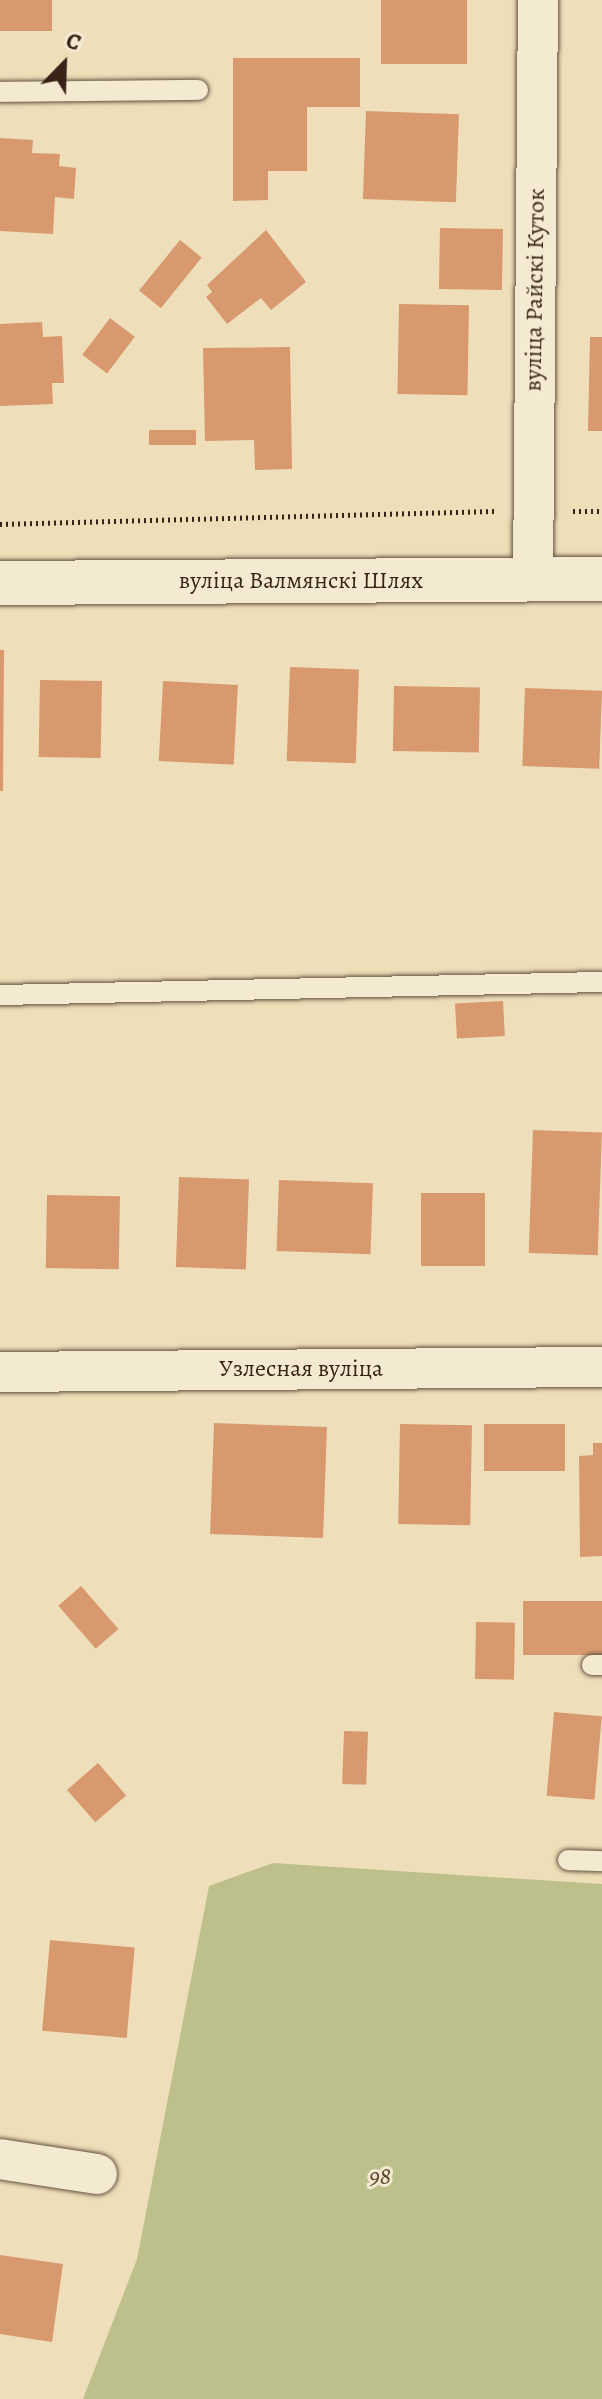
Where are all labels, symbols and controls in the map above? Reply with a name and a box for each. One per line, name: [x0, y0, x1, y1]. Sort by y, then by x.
north arrow: [24, 24, 104, 104]
text: С: [61, 25, 85, 58]
street label: вуліца Райскі Куток: [519, 188, 551, 392]
street label: вуліца Валмянскі Шлях: [179, 567, 423, 595]
street label: Узлесная вуліца: [219, 1355, 383, 1383]
park label: 98: [369, 2163, 391, 2191]

